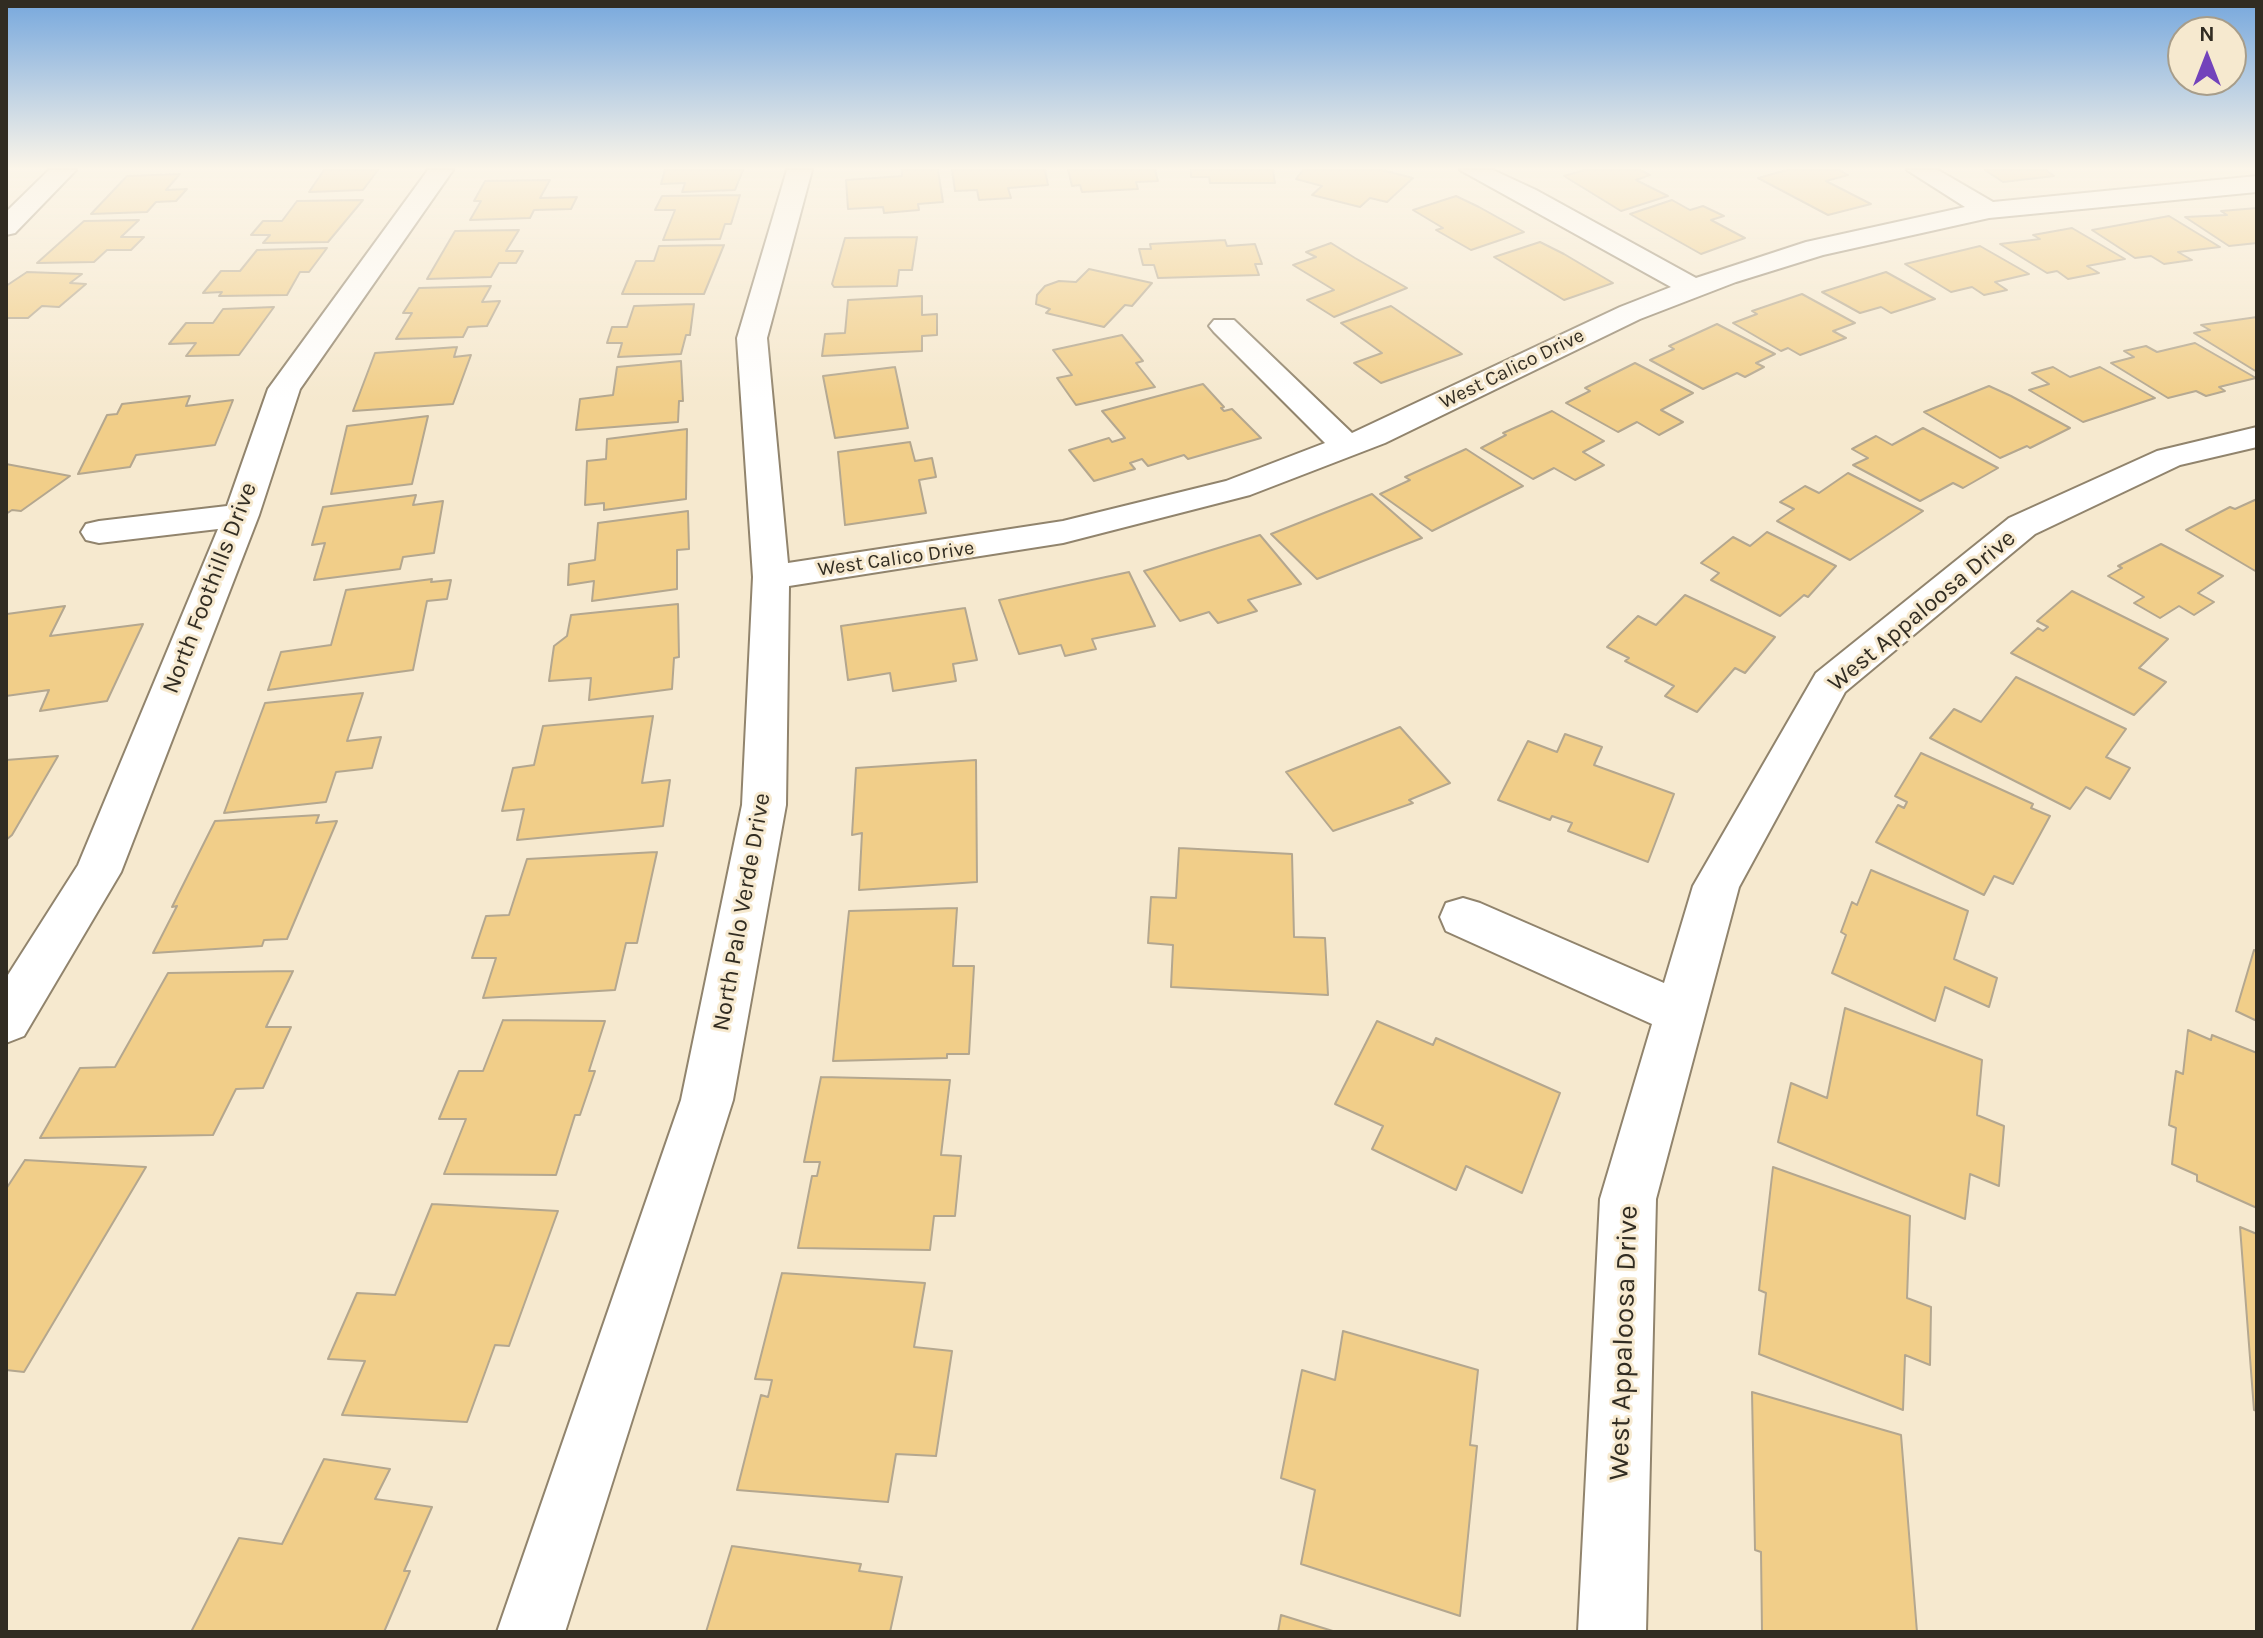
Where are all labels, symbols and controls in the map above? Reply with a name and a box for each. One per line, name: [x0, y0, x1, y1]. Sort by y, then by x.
north arrow: [2167, 16, 2247, 96]
text: N: [2199, 21, 2215, 47]
street label: West Calico Drive: [1436, 324, 1588, 414]
street label: North Foothills Drive: [156, 478, 264, 698]
street label: West Appaloosa Drive: [1822, 524, 2022, 698]
street label: West Calico Drive: [816, 536, 976, 582]
street label: North Palo Verde Drive: [707, 791, 777, 1033]
street label: West Appaloosa Drive: [1602, 1205, 1646, 1481]

